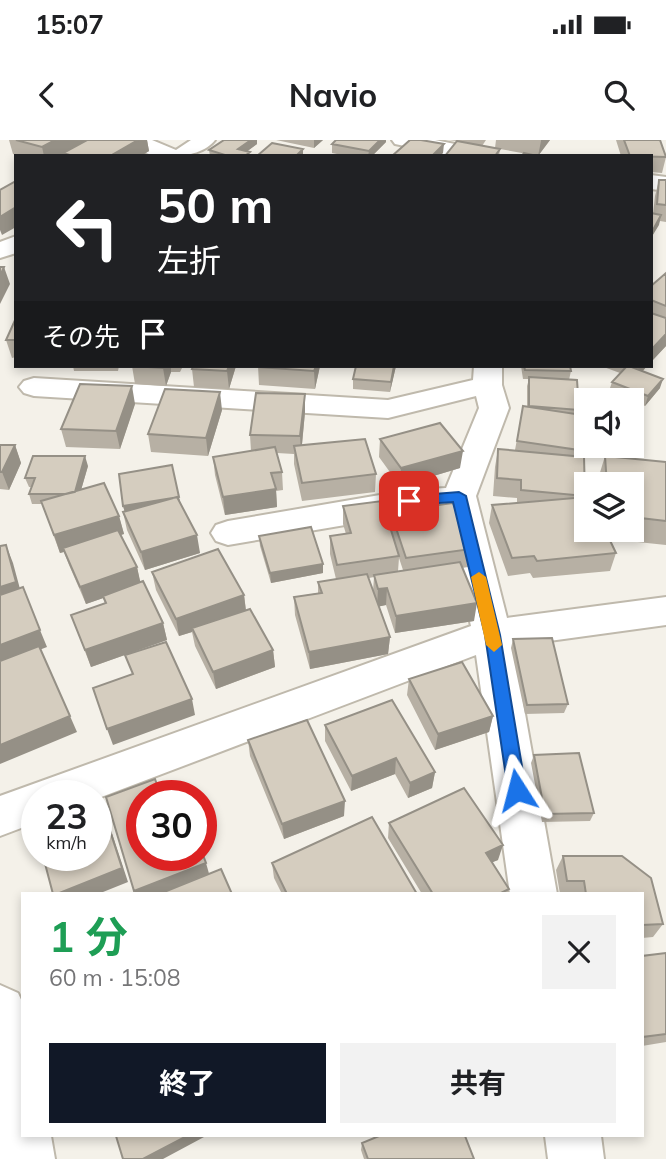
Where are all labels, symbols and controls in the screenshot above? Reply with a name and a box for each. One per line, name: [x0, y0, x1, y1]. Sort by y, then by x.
text: 15:07: [35, 8, 104, 41]
text: Navio: [289, 75, 377, 115]
icon: back: [28, 76, 66, 114]
icon: search: [600, 76, 638, 114]
text: 50 m: [157, 174, 273, 235]
icon: left: [42, 182, 133, 273]
text: 左折: [157, 240, 221, 280]
icon: arrive: [134, 315, 172, 353]
text: その先: [42, 320, 120, 353]
map controls: [574, 388, 644, 542]
button: sound: [574, 388, 644, 458]
pin: [379, 471, 439, 531]
button: layers: [574, 472, 644, 542]
icon: arrive: [390, 482, 428, 520]
position arrow: [480, 753, 554, 827]
speed limit sign: 30: [126, 780, 217, 871]
text: 23: [45, 794, 88, 838]
text: km/h: [46, 831, 87, 854]
text: 1 分: [49, 910, 128, 963]
button: close: [542, 915, 616, 989]
text: 60 m · 15:08: [49, 963, 181, 992]
button: 終了: [49, 1043, 326, 1123]
button: 共有: [340, 1043, 616, 1123]

